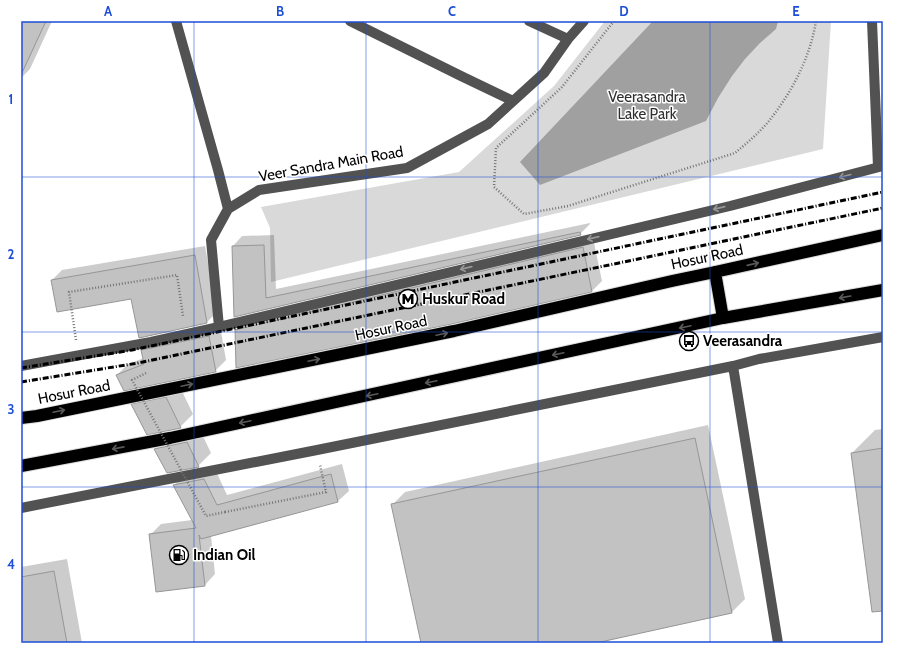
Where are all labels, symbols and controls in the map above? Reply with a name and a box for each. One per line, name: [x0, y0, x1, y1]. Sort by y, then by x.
text: A: [104, 3, 113, 19]
text: B: [276, 3, 284, 19]
text: C: [448, 3, 456, 19]
text: D: [619, 3, 629, 19]
text: E: [792, 3, 800, 19]
park label: Veerasandra Lake Park: [608, 88, 686, 123]
text: 1: [9, 91, 13, 107]
street label: Veer Sandra Main Road: [257, 142, 405, 186]
one-way arrow: [839, 173, 852, 180]
one-way arrow: [713, 205, 726, 213]
one-way arrow: [587, 235, 600, 243]
street label: Hosur Road: [669, 241, 745, 273]
text: 2: [8, 246, 15, 262]
one-way arrow: [746, 259, 759, 267]
one-way arrow: [460, 265, 473, 273]
metro station icon: Huskur Road: [397, 288, 419, 310]
place label: Huskur Road: [422, 290, 505, 308]
one-way arrow: [838, 293, 851, 301]
street label: Hosur Road: [353, 312, 429, 344]
one-way arrow: [678, 323, 691, 331]
one-way arrow: [435, 329, 448, 337]
bus stop icon: Veerasandra: [678, 330, 700, 352]
place label: Veerasandra: [703, 332, 783, 350]
one-way arrow: [551, 351, 564, 359]
one-way arrow: [307, 355, 320, 363]
street label: Hosur Road: [36, 376, 112, 408]
one-way arrow: [424, 379, 437, 387]
one-way arrow: [180, 381, 193, 389]
one-way arrow: [366, 391, 379, 399]
text: 3: [7, 401, 15, 417]
one-way arrow: [52, 407, 65, 415]
one-way arrow: [239, 419, 252, 427]
one-way arrow: [112, 444, 125, 452]
fuel station icon: Indian Oil: [168, 544, 190, 566]
place label: Indian Oil: [193, 546, 256, 564]
text: 4: [7, 556, 15, 572]

